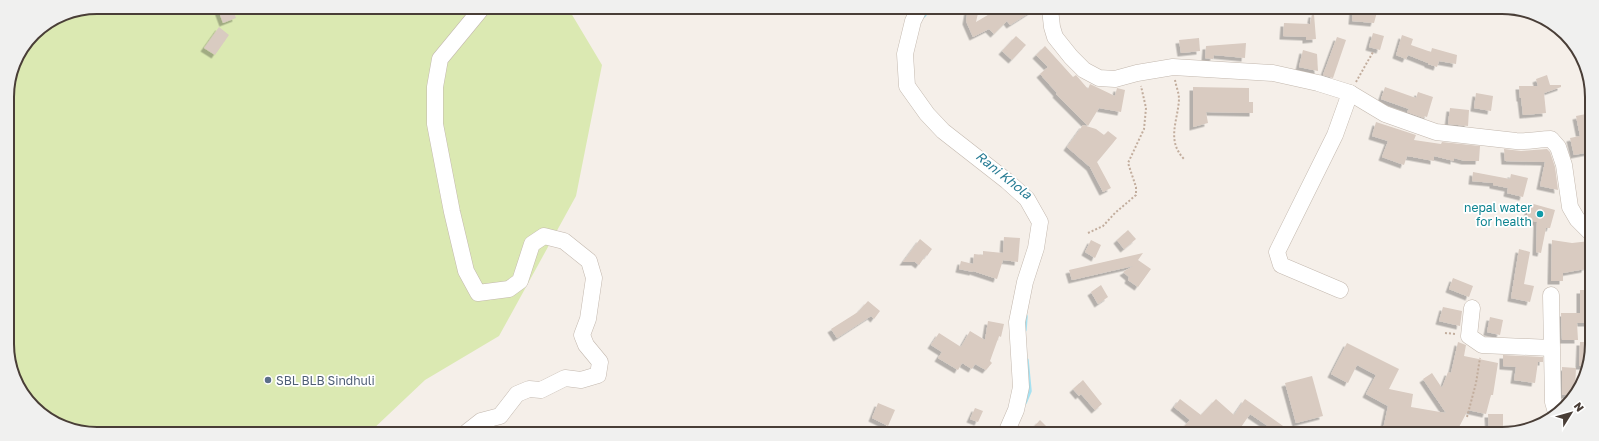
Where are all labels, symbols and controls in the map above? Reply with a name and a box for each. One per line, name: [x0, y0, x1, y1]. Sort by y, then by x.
water label: Rani Khola: [973, 148, 1036, 203]
place label: nepal water for health: [1464, 200, 1532, 229]
marker: nepal water for health: [1535, 209, 1545, 219]
place label: SBL BLB Sindhuli: [276, 373, 375, 388]
marker: SBL BLB Sindhuli: [263, 375, 273, 385]
north arrow: [1551, 393, 1591, 433]
text: N: [1572, 399, 1587, 414]

